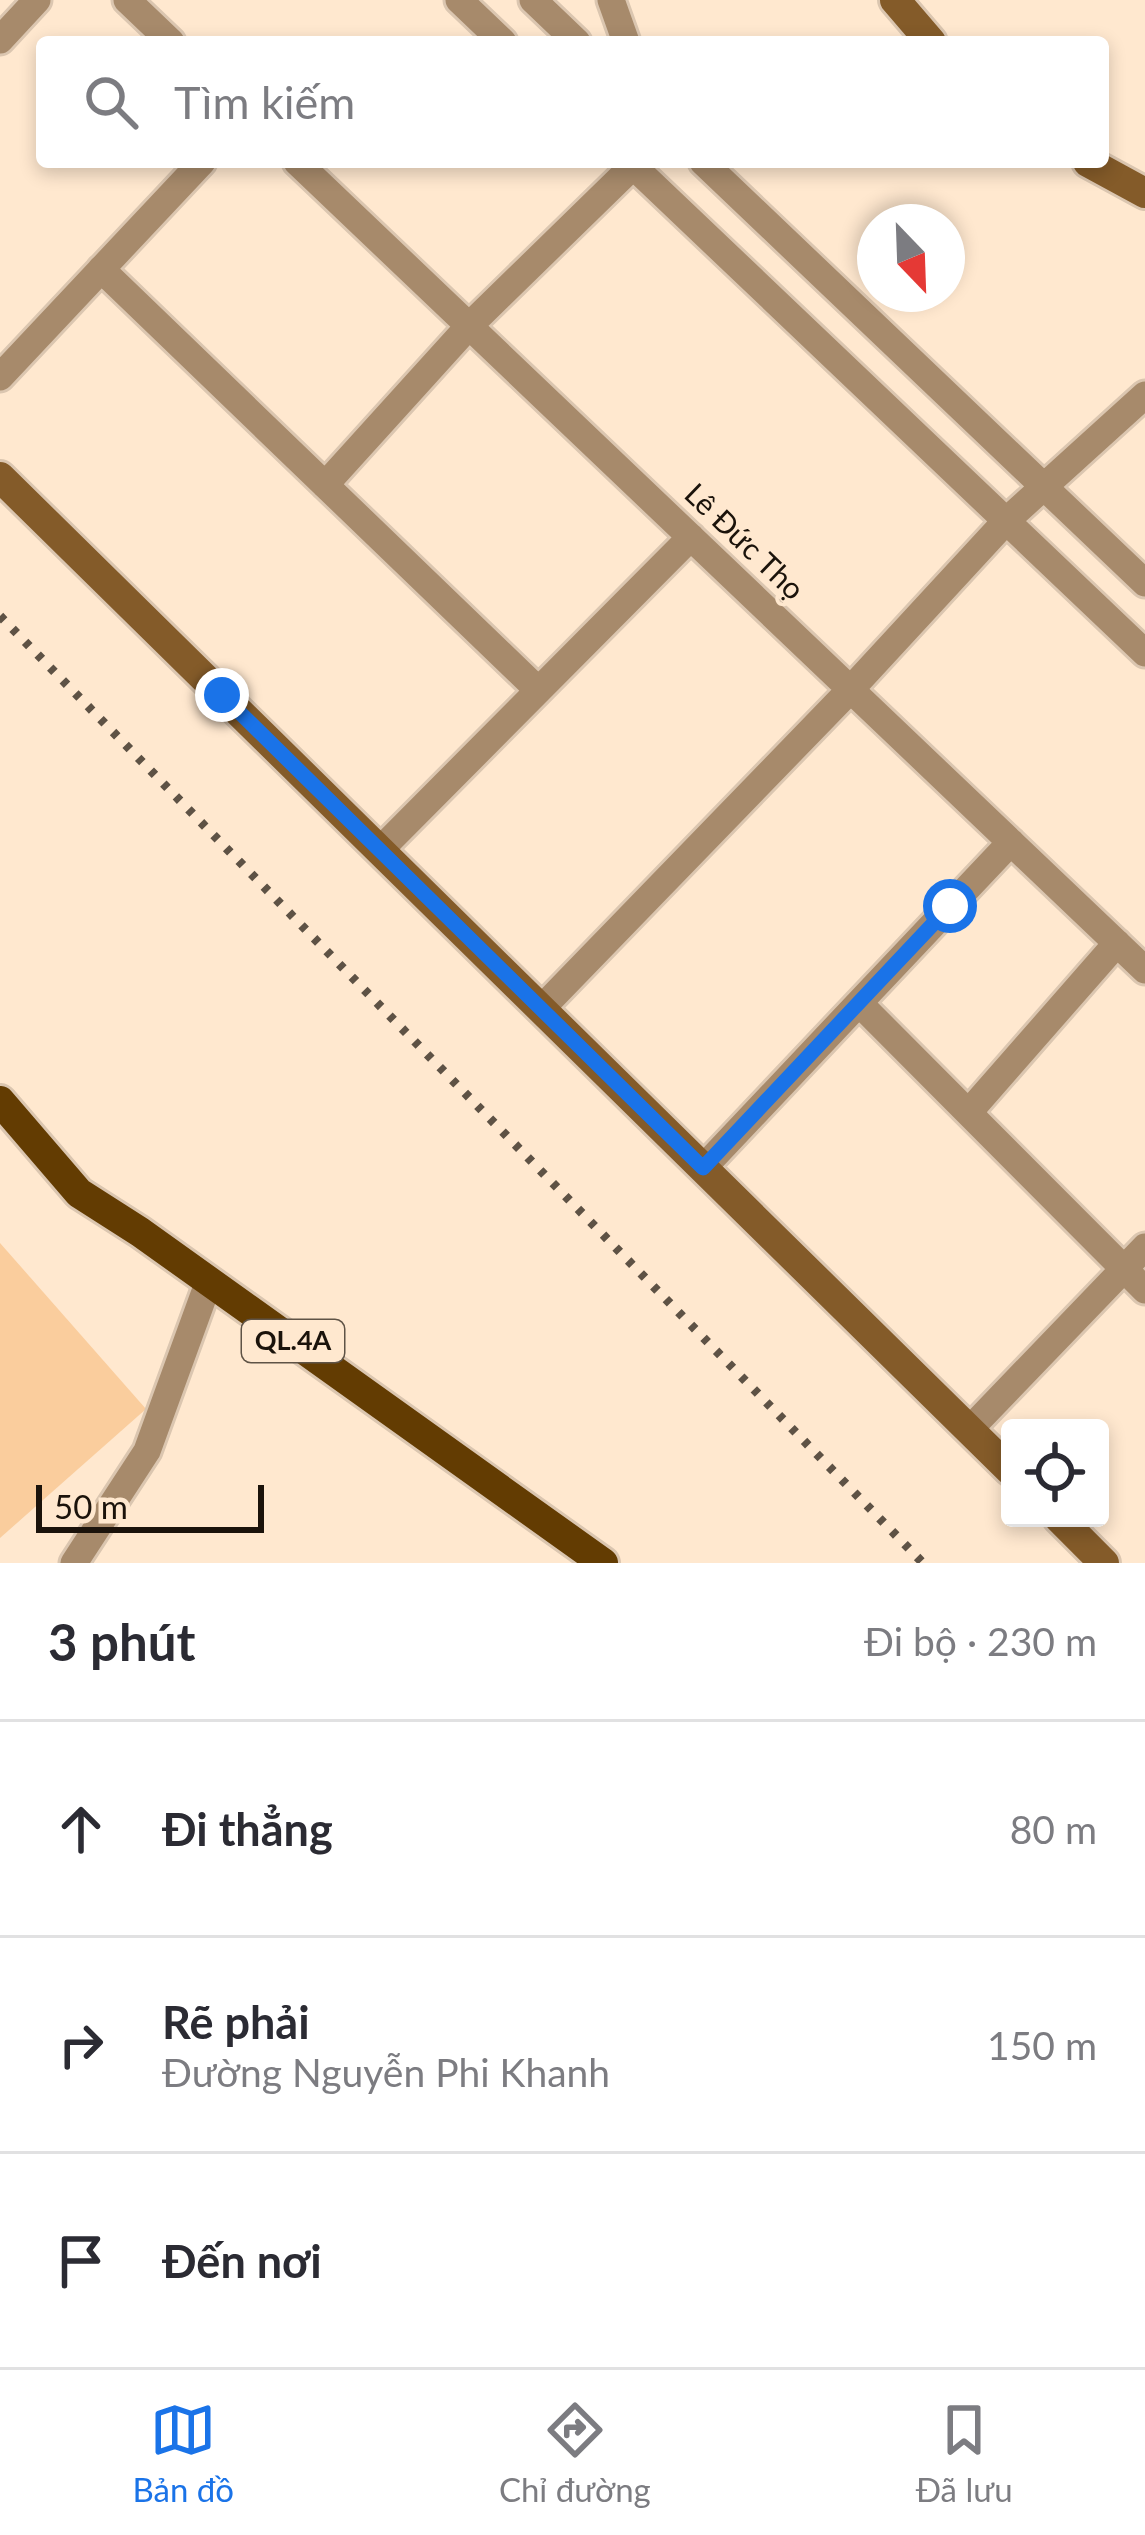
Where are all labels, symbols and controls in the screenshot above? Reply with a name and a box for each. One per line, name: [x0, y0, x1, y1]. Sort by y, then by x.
search box: [36, 36, 1109, 168]
icon: search: [78, 69, 144, 135]
text: Tìm kiếm: [174, 75, 355, 129]
north arrow: [857, 204, 965, 312]
street label: Lê Đức Thọ: [678, 475, 813, 606]
route end: [195, 668, 249, 722]
route start: [923, 879, 977, 933]
road number: QL.4A: [242, 1320, 344, 1362]
map controls: [1001, 1419, 1109, 1527]
button: locate: [1001, 1419, 1109, 1527]
scale bar: [36, 1479, 264, 1532]
text: 50 m: [54, 1486, 128, 1526]
text: 3 phút: [48, 1611, 195, 1672]
text: Đi bộ · 230 m: [864, 1618, 1097, 1664]
icon: ahead: [48, 1796, 114, 1862]
text: Đi thẳng: [162, 1802, 333, 1856]
text: 80 m: [1010, 1806, 1097, 1852]
text: Rẽ phải: [162, 1995, 310, 2049]
icon: right: [48, 2012, 114, 2078]
text: 150 m: [987, 2022, 1097, 2068]
text: Đường Nguyễn Phi Khanh: [162, 2049, 610, 2095]
icon: arrive: [48, 2228, 114, 2294]
text: Đến nơi: [162, 2234, 322, 2288]
tab: Bản đồ: [132, 2397, 234, 2509]
tab: Chỉ đường: [499, 2397, 651, 2509]
tab: Đã lưu: [916, 2397, 1013, 2509]

